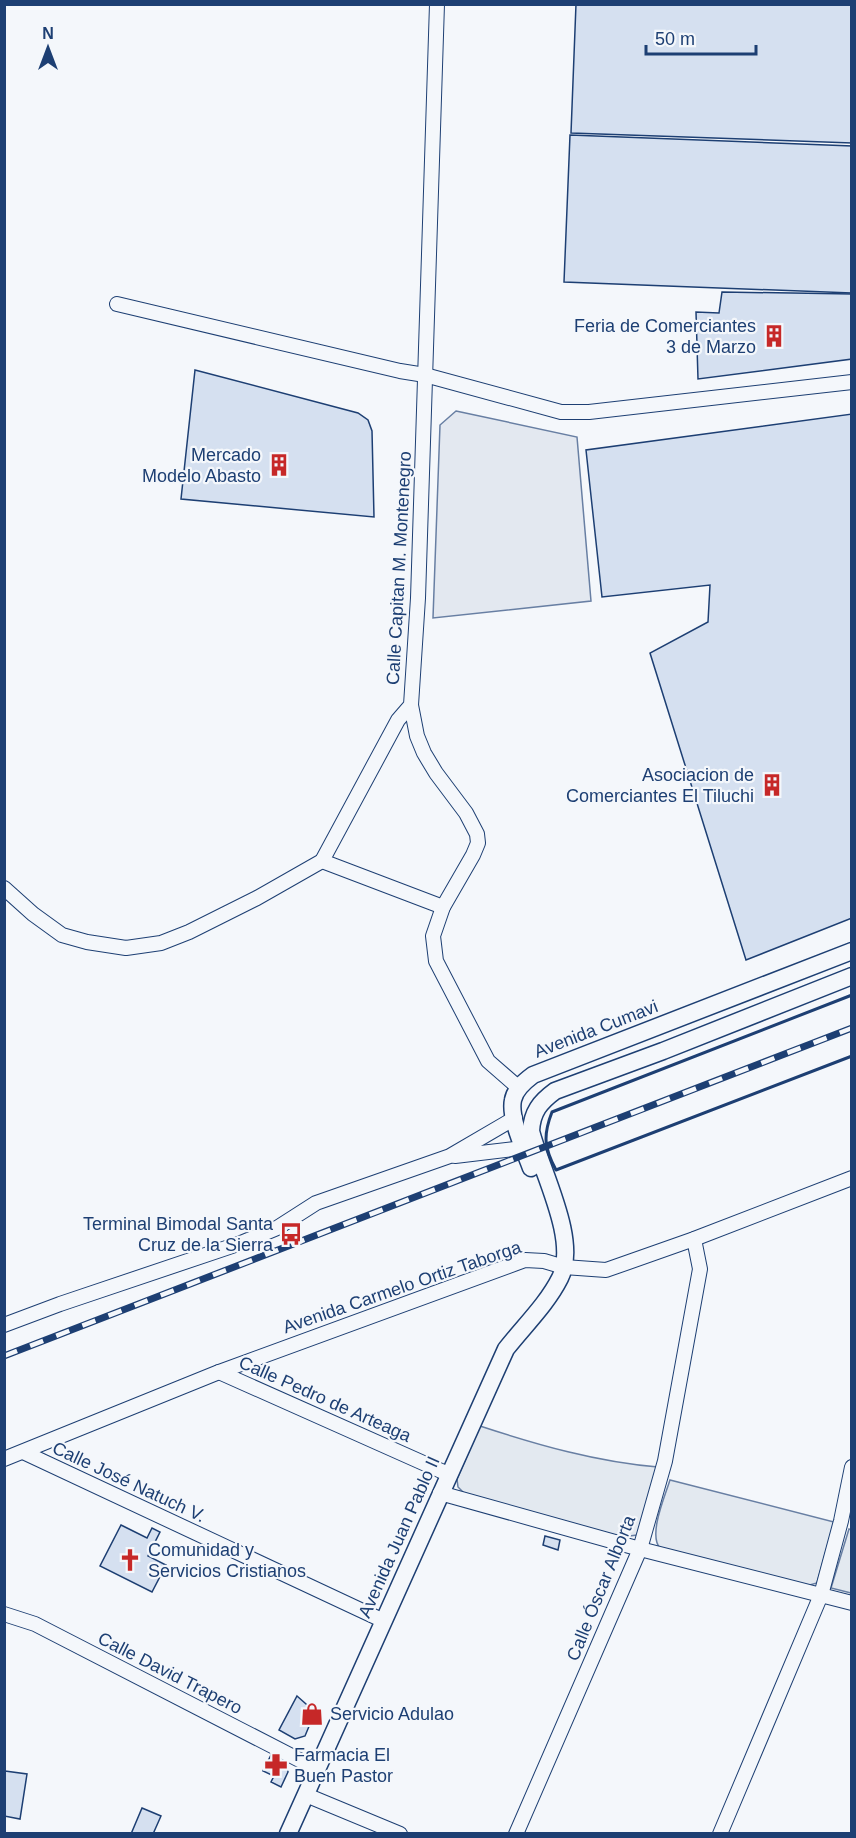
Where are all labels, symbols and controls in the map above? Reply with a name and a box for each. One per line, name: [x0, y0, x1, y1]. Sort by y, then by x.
north arrow: [18, 18, 78, 78]
scale bar: [646, 18, 756, 56]
text: N: [42, 25, 54, 42]
text: 50 m: [655, 29, 695, 49]
place label: Feria de Comerciantes 3 de Marzo: [574, 316, 756, 357]
building icon: Feria de Comerciantes 3 de Marzo: [761, 323, 787, 349]
place label: Mercado Modelo Abasto: [142, 445, 261, 486]
street label: Calle Capitan M. Montenegro: [383, 451, 415, 685]
building icon: Mercado Modelo Abasto: [266, 452, 292, 478]
place label: Asociacion de Comerciantes El Tiluchi: [566, 765, 754, 806]
building icon: Asociacion de Comerciantes El Tiluchi: [759, 772, 785, 798]
street label: Avenida Cumavi: [531, 996, 661, 1062]
place label: Terminal Bimodal Santa Cruz de la Sierra: [83, 1214, 274, 1255]
bus stop icon: Terminal Bimodal Santa Cruz de la Sierra: [278, 1221, 304, 1247]
street label: Avenida Carmelo Ortiz Taborga: [280, 1236, 525, 1337]
street label: Calle Pedro de Arteaga: [236, 1352, 415, 1446]
street label: Calle José Natuch V.: [49, 1438, 209, 1526]
street label: Avenida Juan Pablo II: [354, 1453, 444, 1621]
street label: Calle Óscar Alborta: [562, 1511, 640, 1664]
place label: Comunidad y Servicios Cristianos: [148, 1540, 306, 1581]
church icon: Comunidad y Servicios Cristianos: [117, 1547, 143, 1573]
street label: Calle David Trapero: [95, 1628, 245, 1718]
shop icon: Servicio Adulao: [299, 1701, 325, 1727]
place label: Servicio Adulao: [330, 1704, 454, 1724]
place label: Farmacia El Buen Pastor: [294, 1745, 393, 1786]
pharmacy icon: Farmacia El Buen Pastor: [263, 1752, 289, 1778]

